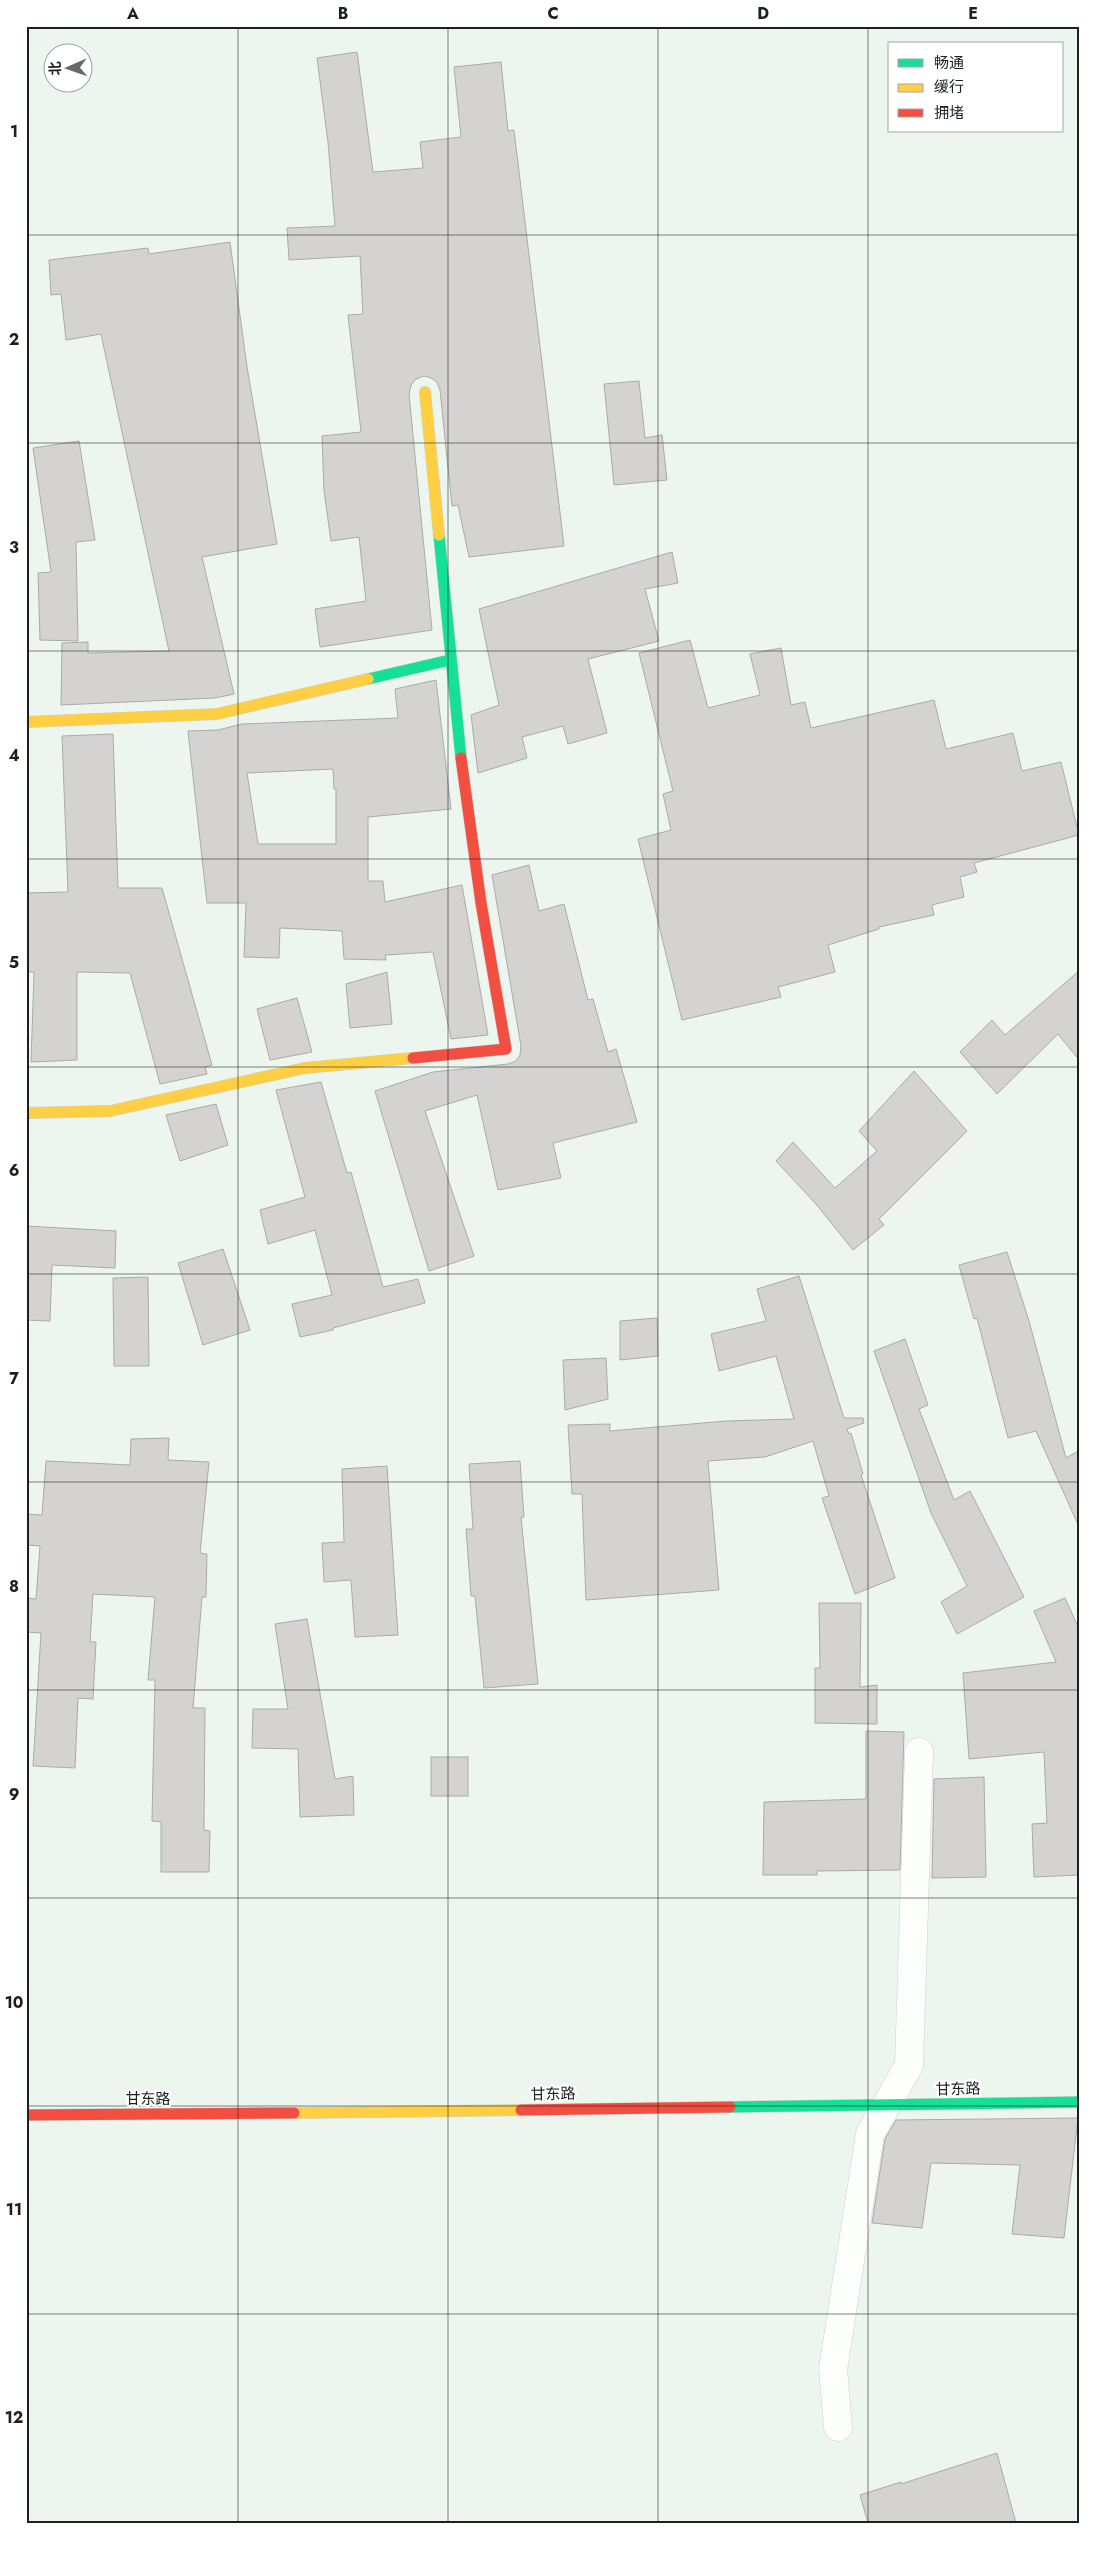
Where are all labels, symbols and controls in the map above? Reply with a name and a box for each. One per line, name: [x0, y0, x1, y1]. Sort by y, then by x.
text: A: [126, 2, 139, 25]
text: B: [338, 2, 348, 25]
text: C: [547, 2, 559, 25]
text: D: [757, 2, 769, 25]
text: E: [968, 2, 978, 25]
north arrow: [42, 42, 92, 92]
legend: [888, 42, 1064, 132]
text: 畅通: [934, 52, 964, 74]
text: 北: [45, 61, 65, 76]
text: 缓行: [934, 76, 964, 98]
text: 拥堵: [934, 102, 964, 124]
text: 1: [10, 120, 18, 143]
text: 2: [9, 328, 19, 351]
text: 3: [9, 536, 19, 559]
text: 4: [8, 744, 20, 767]
text: 5: [9, 951, 19, 974]
text: 6: [9, 1159, 19, 1182]
text: 7: [9, 1367, 19, 1390]
text: 8: [9, 1575, 19, 1598]
text: 9: [9, 1783, 19, 1806]
text: 10: [5, 1991, 23, 2014]
street label: 甘东路: [935, 2078, 981, 2100]
street label: 甘东路: [530, 2083, 576, 2105]
street label: 甘东路: [125, 2088, 171, 2110]
text: 11: [6, 2198, 22, 2221]
text: 12: [5, 2406, 23, 2429]

